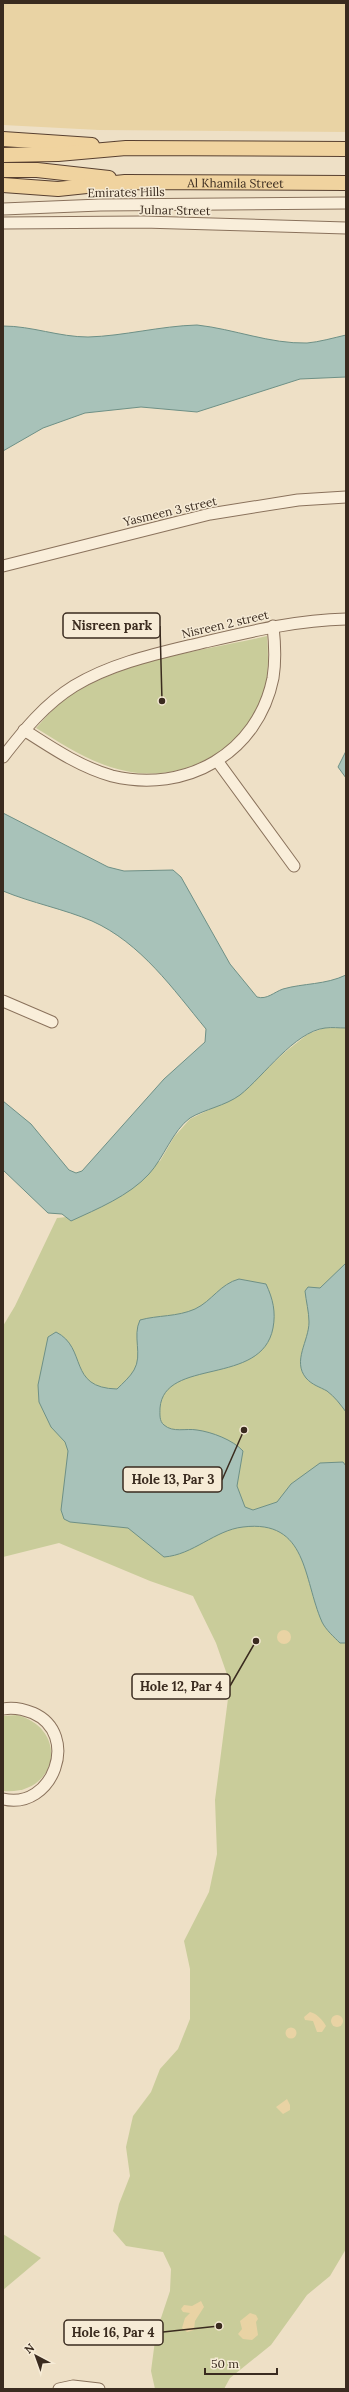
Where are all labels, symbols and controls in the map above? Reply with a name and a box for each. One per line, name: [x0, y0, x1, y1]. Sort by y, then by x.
street label: Al Khamila Street: [186, 175, 284, 190]
street label: Emirates Hills: [87, 184, 165, 200]
street label: Julnar Street: [138, 202, 211, 218]
street label: Yasmeen 3 street: [121, 493, 219, 529]
street label: Nisreen 2 street: [180, 607, 270, 641]
callout: Nisreen park: [63, 613, 160, 638]
text: Nisreen park: [72, 617, 153, 634]
callout: Hole 13, Par 3: [123, 1467, 222, 1492]
text: Hole 13, Par 3: [131, 1471, 215, 1488]
callout: Hole 12, Par 4: [132, 1674, 230, 1699]
text: Hole 12, Par 4: [140, 1678, 222, 1695]
callout: Hole 16, Par 4: [64, 2320, 163, 2345]
text: Hole 16, Par 4: [71, 2324, 155, 2341]
north arrow: [16, 2336, 56, 2376]
text: N: [22, 2340, 38, 2357]
scale bar: [205, 2350, 277, 2376]
text: 50 m: [211, 2356, 239, 2371]

